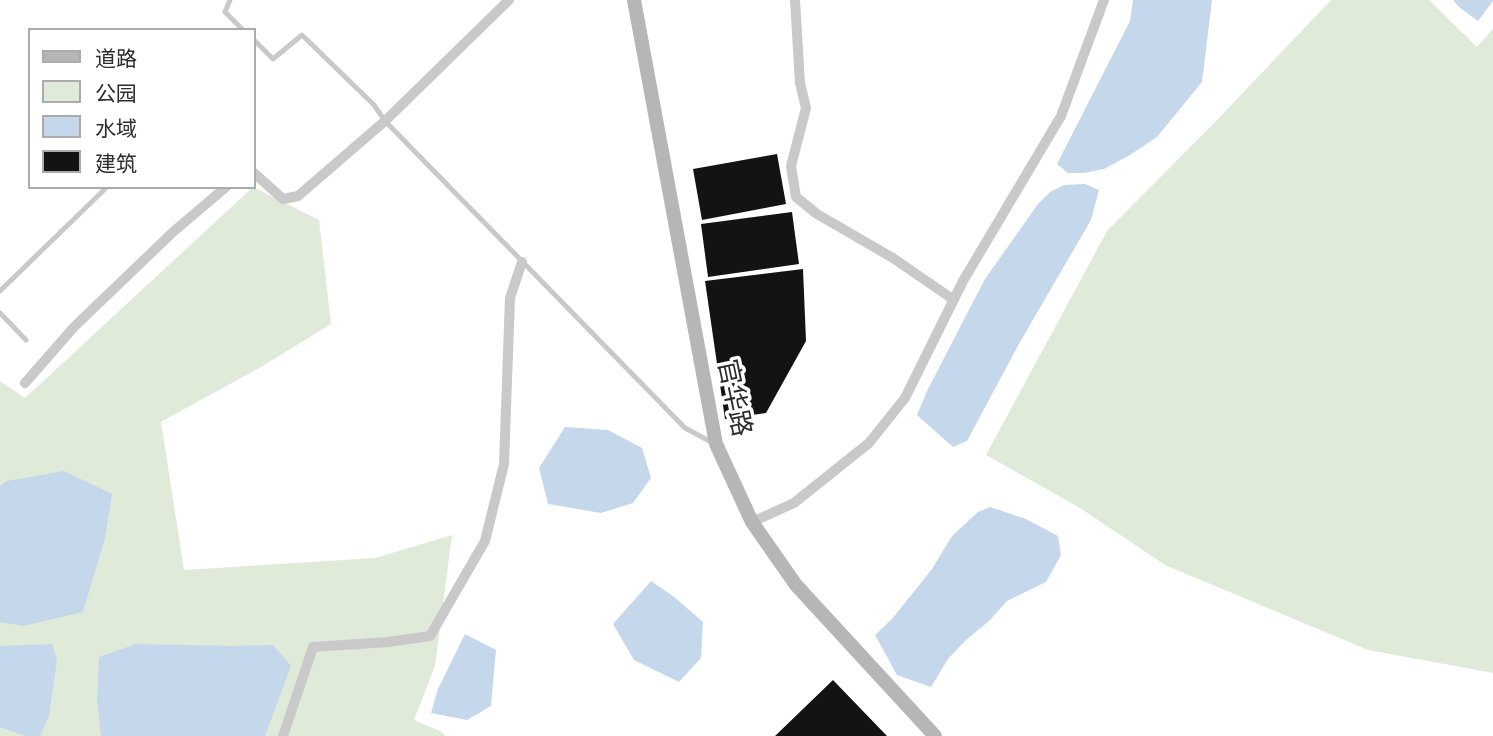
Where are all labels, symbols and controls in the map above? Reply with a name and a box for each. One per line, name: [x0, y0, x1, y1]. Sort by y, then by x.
legend: [28, 28, 256, 189]
text: 道路: [95, 45, 137, 71]
text: 公园: [95, 80, 137, 106]
text: 水域: [95, 115, 137, 141]
text: 建筑: [95, 150, 137, 176]
street label: 官华路: [711, 357, 757, 439]

